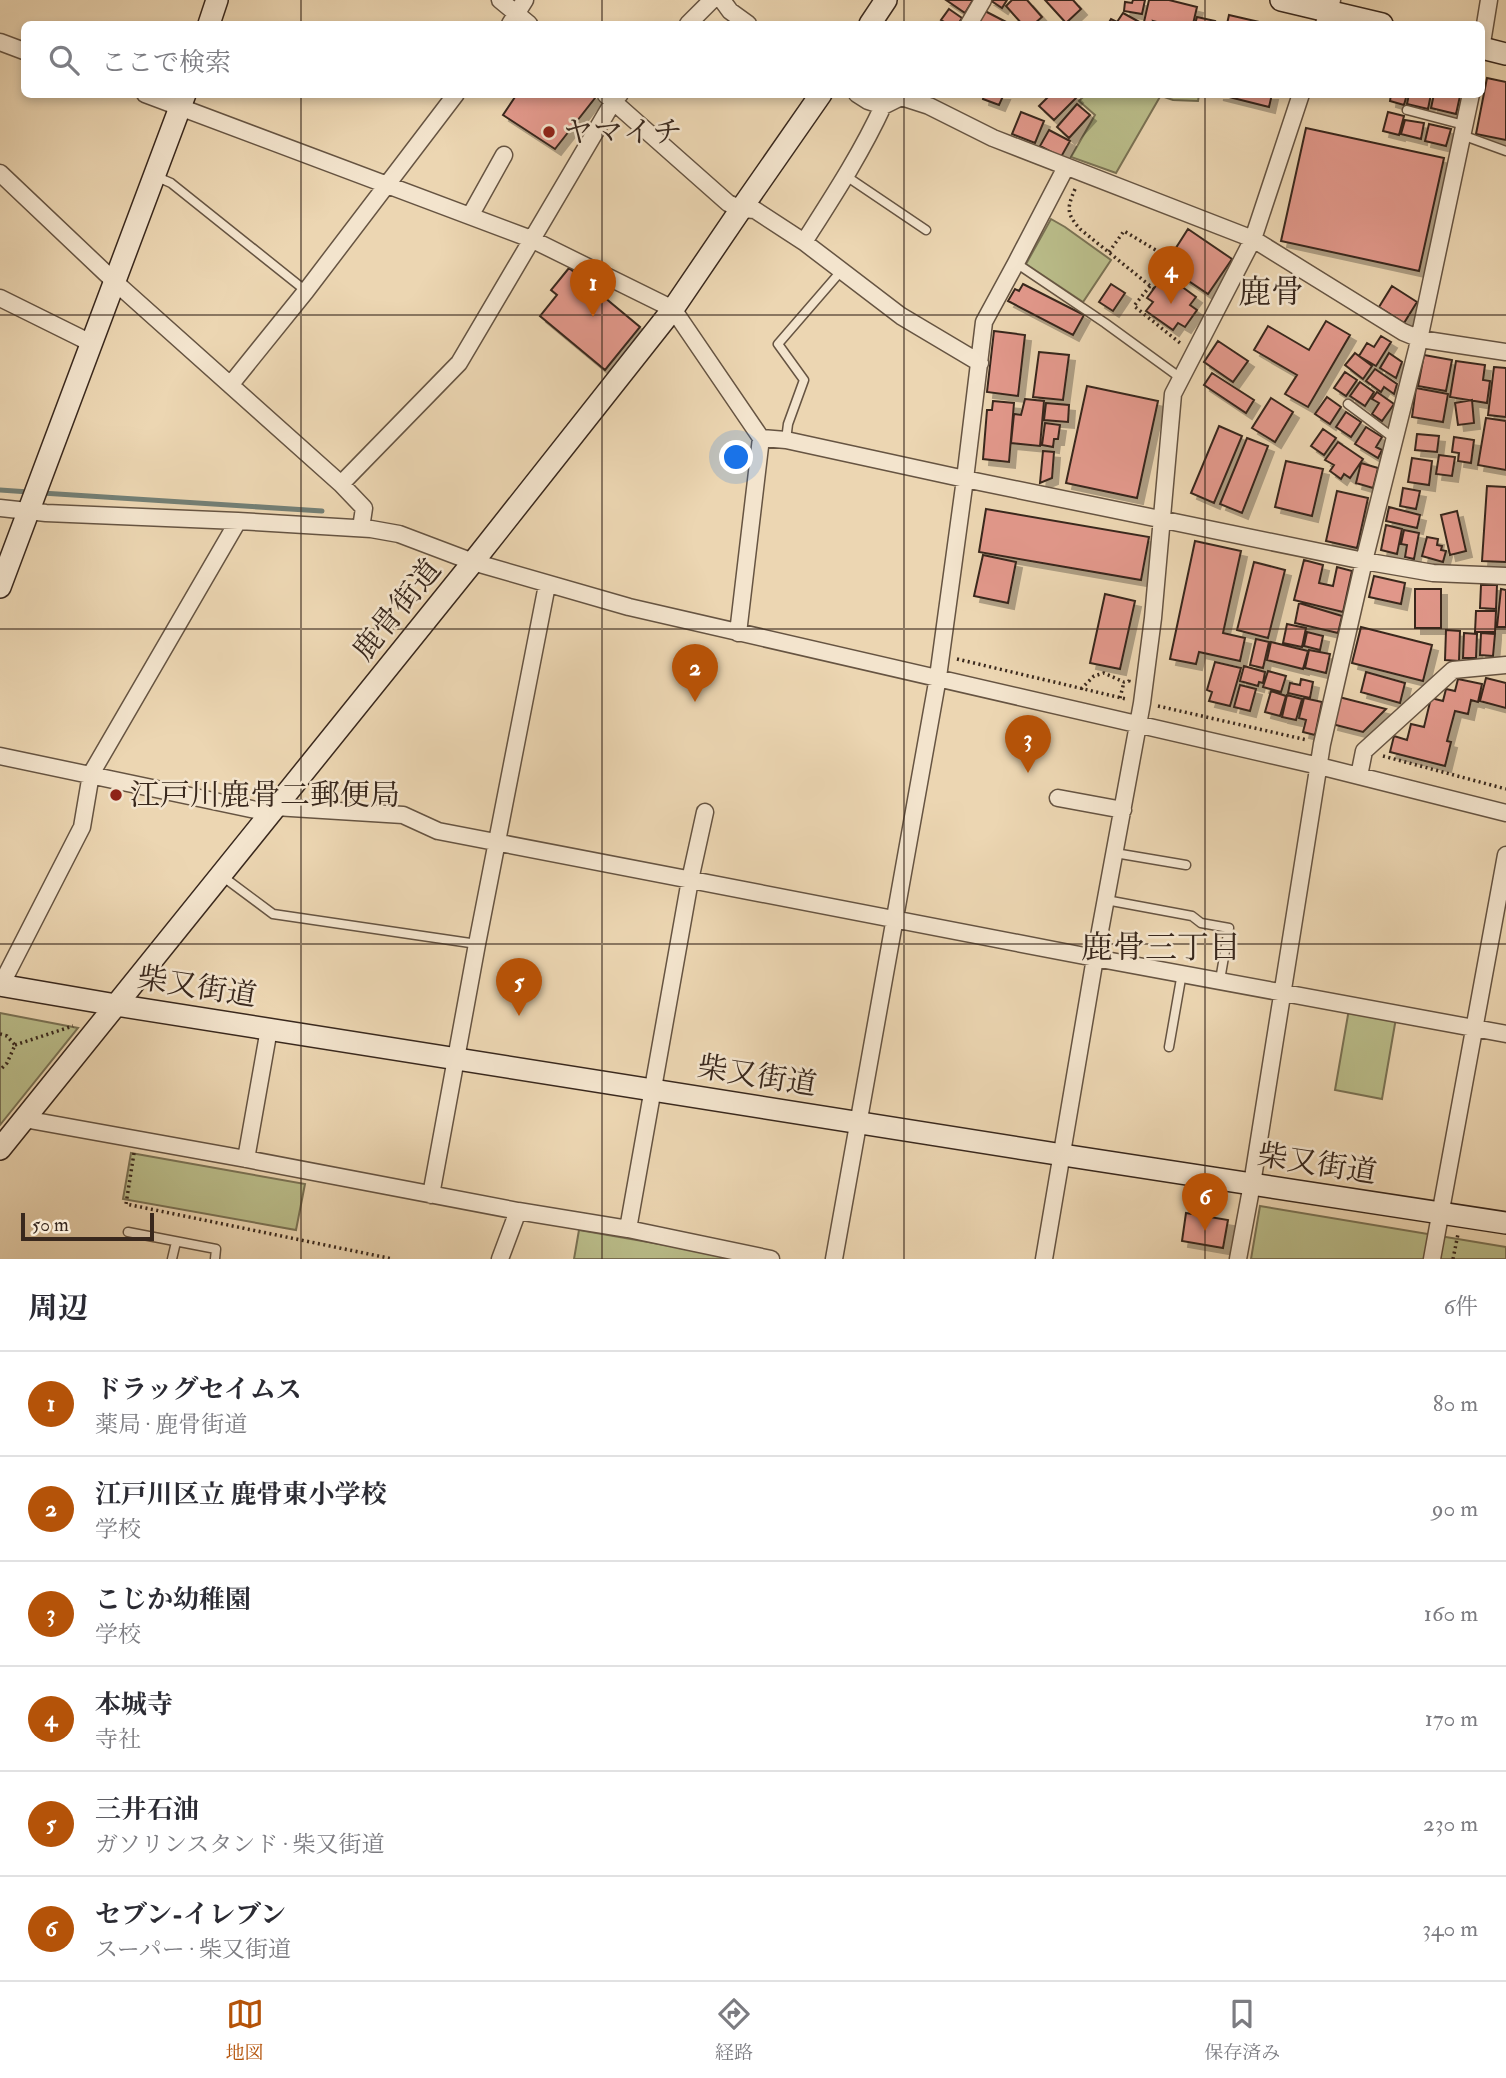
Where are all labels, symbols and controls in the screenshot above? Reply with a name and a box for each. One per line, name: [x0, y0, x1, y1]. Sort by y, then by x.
search box: [21, 21, 1485, 98]
icon: search: [45, 41, 83, 79]
text: ここで検索: [101, 47, 231, 79]
place label: ヤマイチ: [563, 114, 682, 151]
marker: ヤマイチ: [541, 124, 557, 140]
pin: 4: [1148, 246, 1194, 304]
pin: 1: [570, 259, 616, 317]
district label: 鹿骨: [1238, 272, 1304, 313]
your location: [719, 440, 753, 474]
street label: 鹿骨街道: [345, 552, 449, 668]
pin: 2: [672, 644, 718, 702]
pin: 3: [1005, 715, 1051, 773]
place label: 江戸川鹿骨二郵便局: [130, 777, 400, 814]
marker: 江戸川鹿骨二郵便局: [108, 787, 124, 803]
district label: 鹿骨三丁目: [1081, 928, 1241, 968]
pin: 5: [496, 958, 542, 1016]
street label: 柴又街道: [135, 959, 259, 1015]
street label: 柴又街道: [695, 1048, 819, 1104]
street label: 柴又街道: [1255, 1136, 1379, 1192]
pin: 6: [1182, 1173, 1228, 1231]
scale bar: [21, 1210, 154, 1242]
text: 50 m: [32, 1213, 69, 1237]
text: 周辺: [28, 1290, 88, 1327]
text: 6件: [1443, 1292, 1478, 1321]
text: ドラッグセイムス: [95, 1374, 302, 1406]
text: 1: [47, 1389, 55, 1418]
text: 80 m: [1433, 1389, 1478, 1418]
text: 薬局 · 鹿骨街道: [95, 1410, 247, 1439]
text: 江戸川区立 鹿骨東小学校: [95, 1479, 386, 1511]
text: 2: [45, 1494, 57, 1523]
text: 90 m: [1432, 1494, 1478, 1523]
text: 学校: [95, 1515, 141, 1544]
text: こじか幼稚園: [95, 1584, 251, 1616]
text: 3: [47, 1599, 55, 1628]
text: 160 m: [1424, 1599, 1478, 1628]
text: 学校: [95, 1620, 141, 1649]
text: 本城寺: [95, 1689, 173, 1721]
text: 4: [45, 1704, 57, 1733]
text: 170 m: [1425, 1704, 1478, 1733]
text: 寺社: [95, 1725, 141, 1754]
text: 三井石油: [95, 1794, 199, 1826]
text: 5: [46, 1809, 56, 1838]
text: 230 m: [1423, 1809, 1478, 1838]
text: ガソリンスタンド · 柴又街道: [95, 1830, 385, 1859]
text: セブン-イレブン: [95, 1899, 286, 1931]
text: 6: [45, 1914, 57, 1943]
text: 340 m: [1422, 1914, 1478, 1943]
text: スーパー · 柴又街道: [95, 1935, 291, 1964]
tab: 地図: [226, 1995, 264, 2065]
tab: 経路: [715, 1995, 753, 2065]
tab: 保存済み: [1204, 1995, 1280, 2065]

